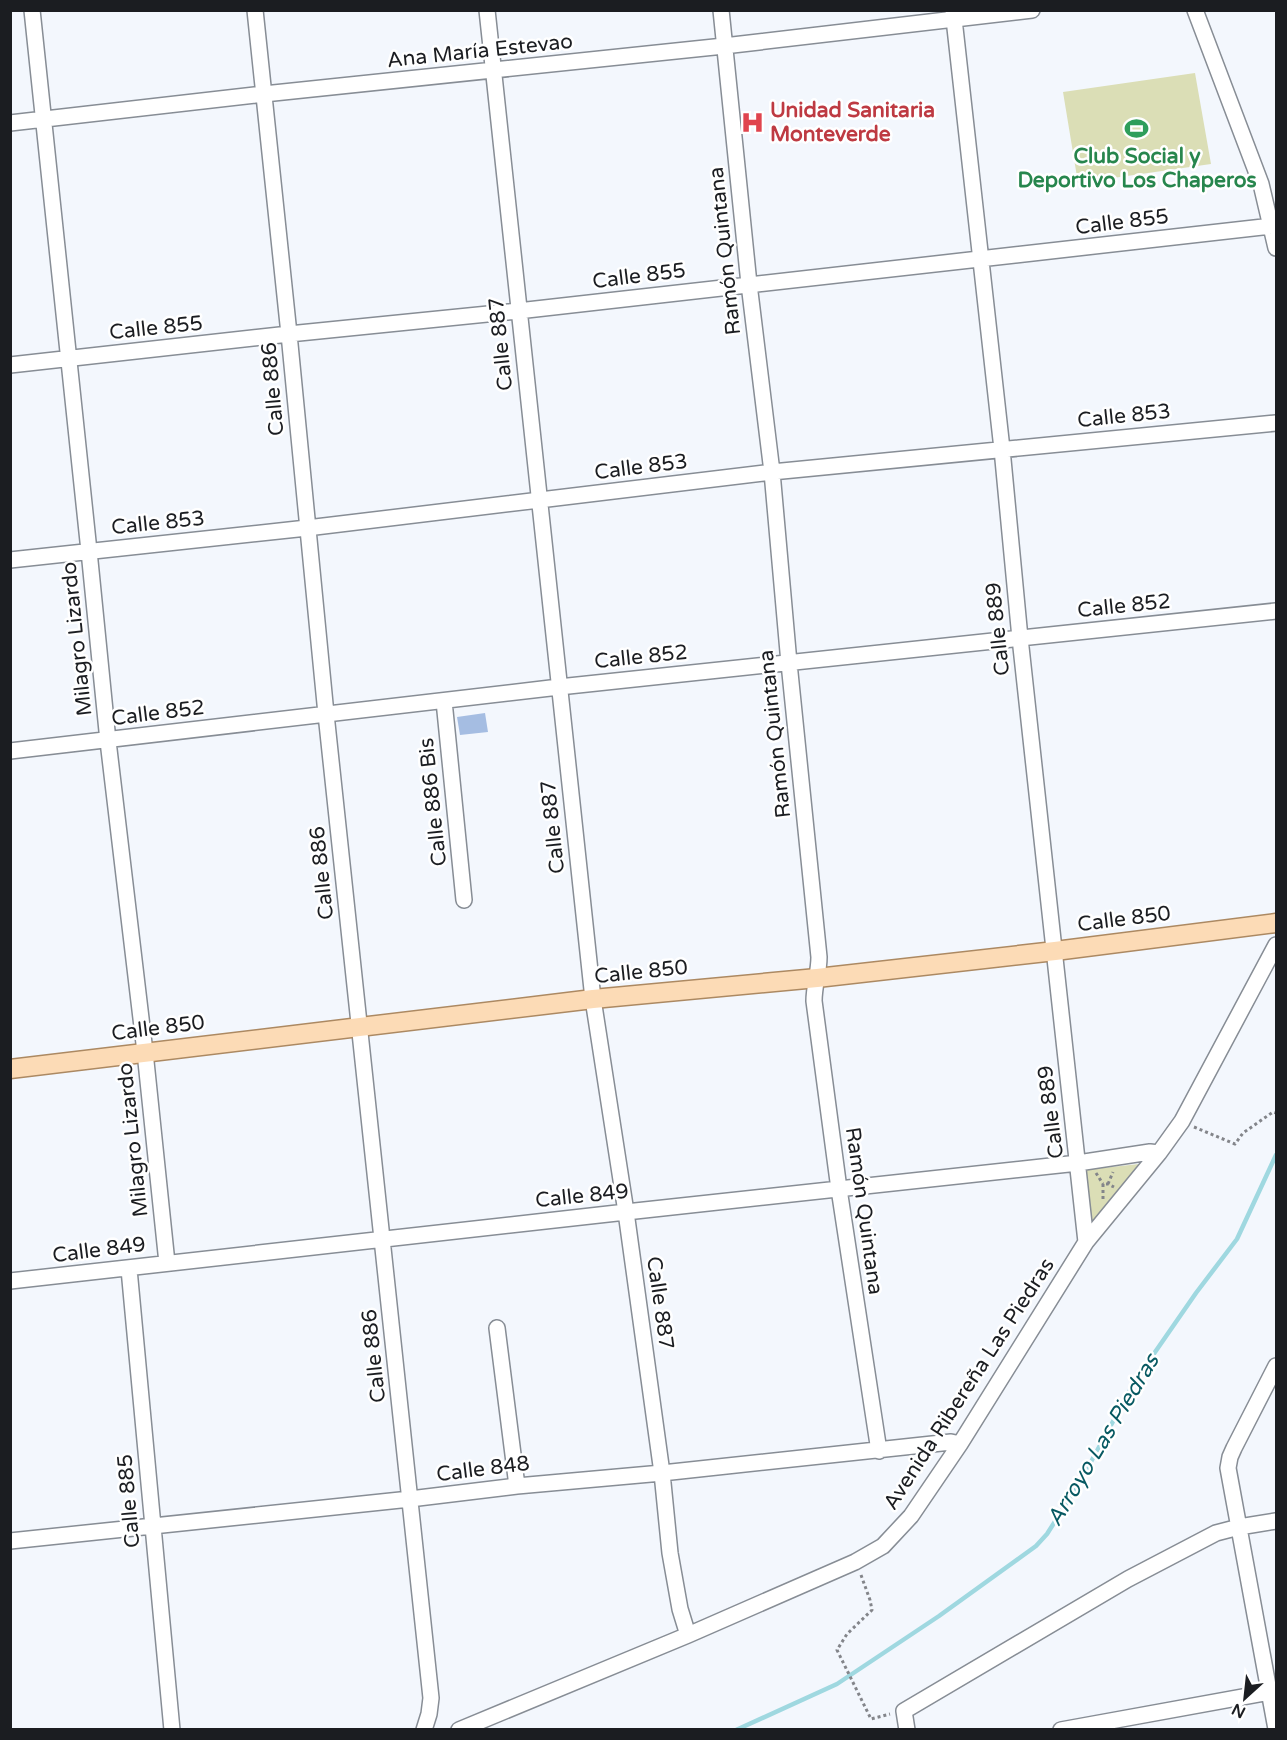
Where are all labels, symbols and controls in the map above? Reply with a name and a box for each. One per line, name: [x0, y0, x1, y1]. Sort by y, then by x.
street label: Ana María Estevao: [386, 29, 574, 73]
place label: Unidad Sanitaria Monteverde: [770, 98, 935, 147]
hospital icon: Unidad Sanitaria Monteverde: [739, 109, 765, 135]
sports icon: Club Social y Deportivo Los Chaperos: [1124, 115, 1150, 141]
place label: Club Social y Deportivo Los Chaperos: [1017, 144, 1257, 193]
street label: Ramón Quintana: [704, 166, 746, 336]
street label: Calle 855: [1074, 204, 1170, 240]
street label: Calle 855: [591, 258, 687, 294]
street label: Calle 887: [484, 296, 518, 392]
street label: Calle 855: [108, 311, 204, 345]
street label: Calle 886: [256, 341, 290, 437]
street label: Calle 853: [1076, 399, 1172, 433]
street label: Calle 853: [593, 449, 689, 485]
street label: Calle 853: [110, 506, 206, 540]
street label: Milagro Lizardo: [56, 561, 98, 717]
street label: Calle 889: [981, 581, 1015, 677]
street label: Calle 852: [1076, 589, 1172, 623]
street label: Calle 852: [593, 640, 689, 674]
street label: Ramón Quintana: [754, 649, 796, 819]
street label: Calle 852: [110, 695, 206, 731]
street label: Calle 886 Bis: [414, 737, 452, 867]
street label: Calle 887: [536, 779, 570, 875]
street label: Calle 886: [305, 825, 339, 921]
street label: Calle 850: [1076, 901, 1172, 937]
street label: Calle 850: [593, 955, 689, 989]
street label: Calle 850: [110, 1010, 206, 1046]
street label: Milagro Lizardo: [112, 1062, 154, 1218]
street label: Calle 889: [1033, 1064, 1069, 1160]
street label: Ramón Quintana: [840, 1126, 888, 1296]
street label: Calle 849: [534, 1179, 630, 1213]
street label: Calle 849: [51, 1232, 147, 1268]
street label: Avenida Ribereña Las Piedras: [878, 1254, 1060, 1514]
street label: Calle 887: [641, 1255, 679, 1351]
street label: Calle 886: [357, 1308, 391, 1404]
water label: Arroyo Las Piedras: [1041, 1348, 1165, 1531]
street label: Calle 848: [435, 1451, 531, 1487]
street label: Calle 885: [112, 1453, 146, 1549]
north arrow: [1215, 1668, 1275, 1728]
text: N: [1228, 1699, 1249, 1722]

